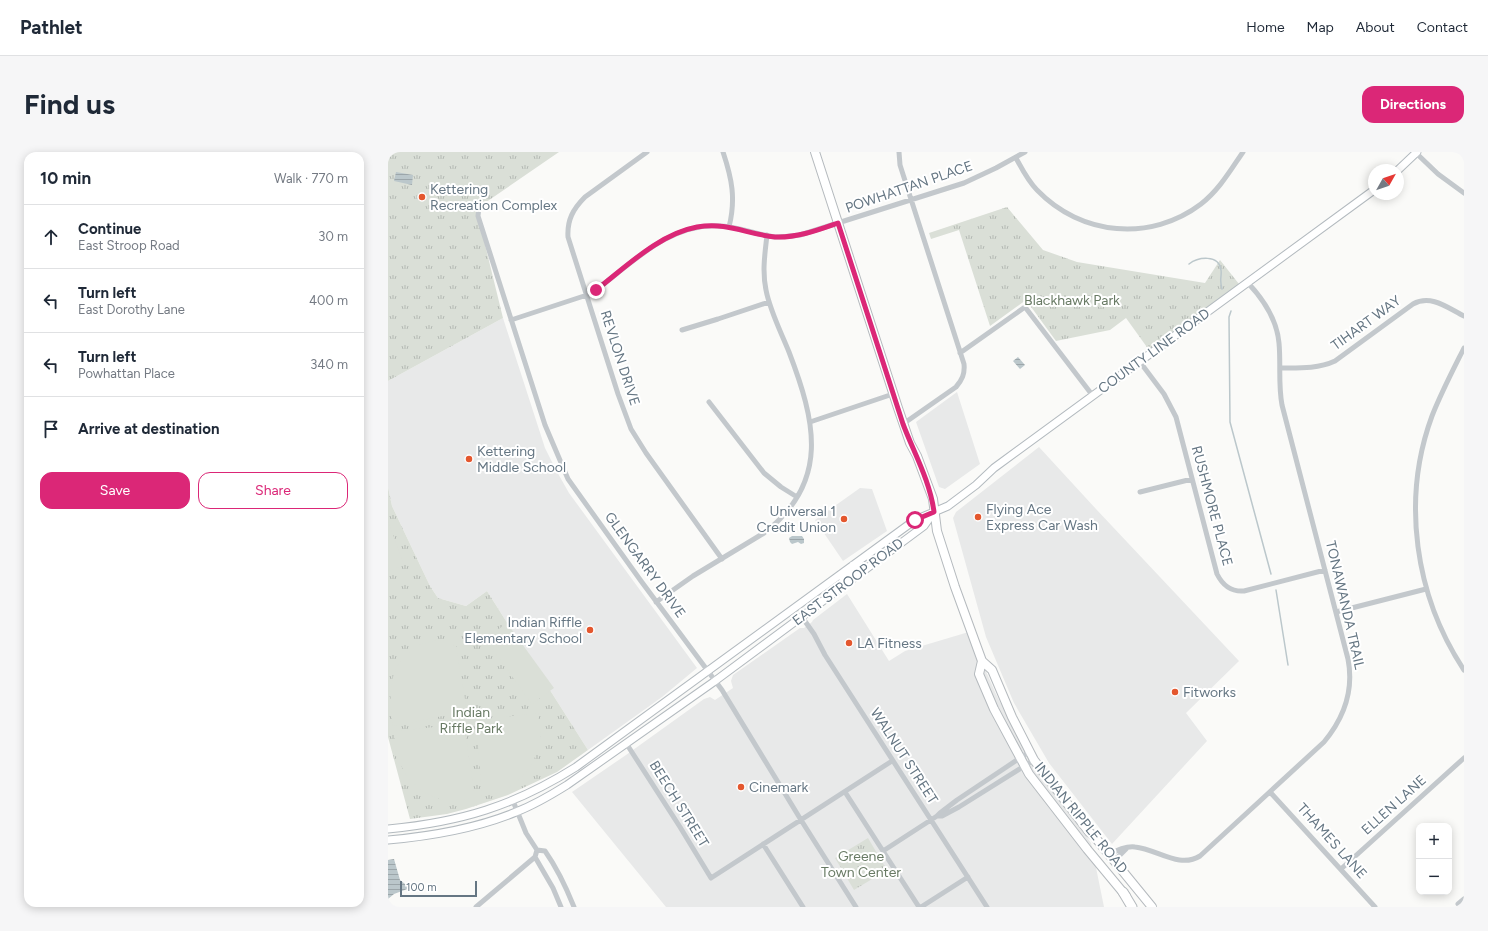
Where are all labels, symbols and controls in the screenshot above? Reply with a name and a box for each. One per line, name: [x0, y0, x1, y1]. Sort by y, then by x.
text: Pathlet: [20, 16, 83, 39]
text: Home: [1246, 19, 1285, 36]
text: Map: [1307, 19, 1334, 36]
text: About: [1356, 19, 1395, 36]
text: Contact: [1417, 19, 1468, 36]
button: Directions: [1362, 86, 1464, 123]
text: Find us: [24, 87, 115, 121]
street label: POWHATTAN PLACE: [843, 157, 975, 217]
north arrow: [1368, 164, 1404, 200]
text: 10 min: [40, 168, 91, 188]
text: Walk · 770 m: [274, 171, 348, 186]
place label: Kettering Recreation Complex: [430, 181, 557, 214]
marker: Kettering Recreation Complex: [417, 192, 427, 202]
text: Continue: [78, 220, 141, 238]
icon: ahead: [40, 226, 62, 248]
text: 30 m: [318, 229, 348, 244]
text: East Stroop Road: [78, 238, 180, 253]
route end: [587, 281, 605, 299]
text: Turn left: [78, 284, 136, 302]
icon: left: [40, 290, 62, 312]
park label: Blackhawk Park: [1024, 292, 1120, 309]
street label: TIHART WAY: [1328, 292, 1405, 354]
text: 400 m: [309, 293, 348, 308]
text: East Dorothy Lane: [78, 302, 185, 317]
street label: COUNTY LINE ROAD: [1095, 305, 1213, 397]
street label: REVLON DRIVE: [597, 308, 643, 408]
text: Turn left: [78, 348, 136, 366]
icon: left: [40, 354, 62, 376]
text: 340 m: [310, 357, 348, 372]
text: Powhattan Place: [78, 366, 175, 381]
icon: arrive: [40, 418, 62, 440]
text: Arrive at destination: [78, 420, 219, 438]
place label: Kettering Middle School: [477, 443, 566, 476]
street label: RUSHMORE PLACE: [1188, 444, 1236, 568]
marker: Kettering Middle School: [464, 454, 474, 464]
button: Save: [40, 472, 190, 509]
button: Share: [198, 472, 348, 509]
place label: Flying Ace Express Car Wash: [986, 501, 1098, 534]
place label: Universal 1 Credit Union: [756, 503, 836, 536]
street label: GLENGARRY DRIVE: [601, 509, 689, 621]
route start: [906, 511, 924, 529]
marker: Flying Ace Express Car Wash: [973, 512, 983, 522]
marker: Universal 1 Credit Union: [839, 514, 849, 524]
street label: EAST STROOP ROAD: [789, 535, 907, 629]
street label: TONAWANDA TRAIL: [1322, 539, 1368, 672]
place label: Indian Riffle Elementary School: [464, 614, 582, 647]
marker: Indian Riffle Elementary School: [585, 625, 595, 635]
place label: LA Fitness: [857, 635, 922, 652]
marker: LA Fitness: [844, 638, 854, 648]
place label: Fitworks: [1183, 684, 1236, 701]
marker: Fitworks: [1170, 687, 1180, 697]
park label: Indian Riffle Park: [439, 704, 503, 737]
street label: WALNUT STREET: [867, 705, 941, 807]
street label: BEECH STREET: [646, 758, 712, 851]
street label: INDIAN RIPPLE ROAD: [1031, 759, 1131, 877]
street label: ELLEN LANE: [1358, 771, 1430, 839]
place label: Cinemark: [749, 779, 809, 796]
marker: Cinemark: [736, 782, 746, 792]
street label: THAMES LANE: [1294, 800, 1370, 882]
map controls: [1416, 823, 1452, 895]
button: +: [1416, 823, 1452, 859]
park label: Greene Town Center: [821, 848, 901, 881]
button: −: [1416, 859, 1452, 895]
scale bar: [400, 879, 477, 898]
text: 100 m: [406, 881, 437, 894]

